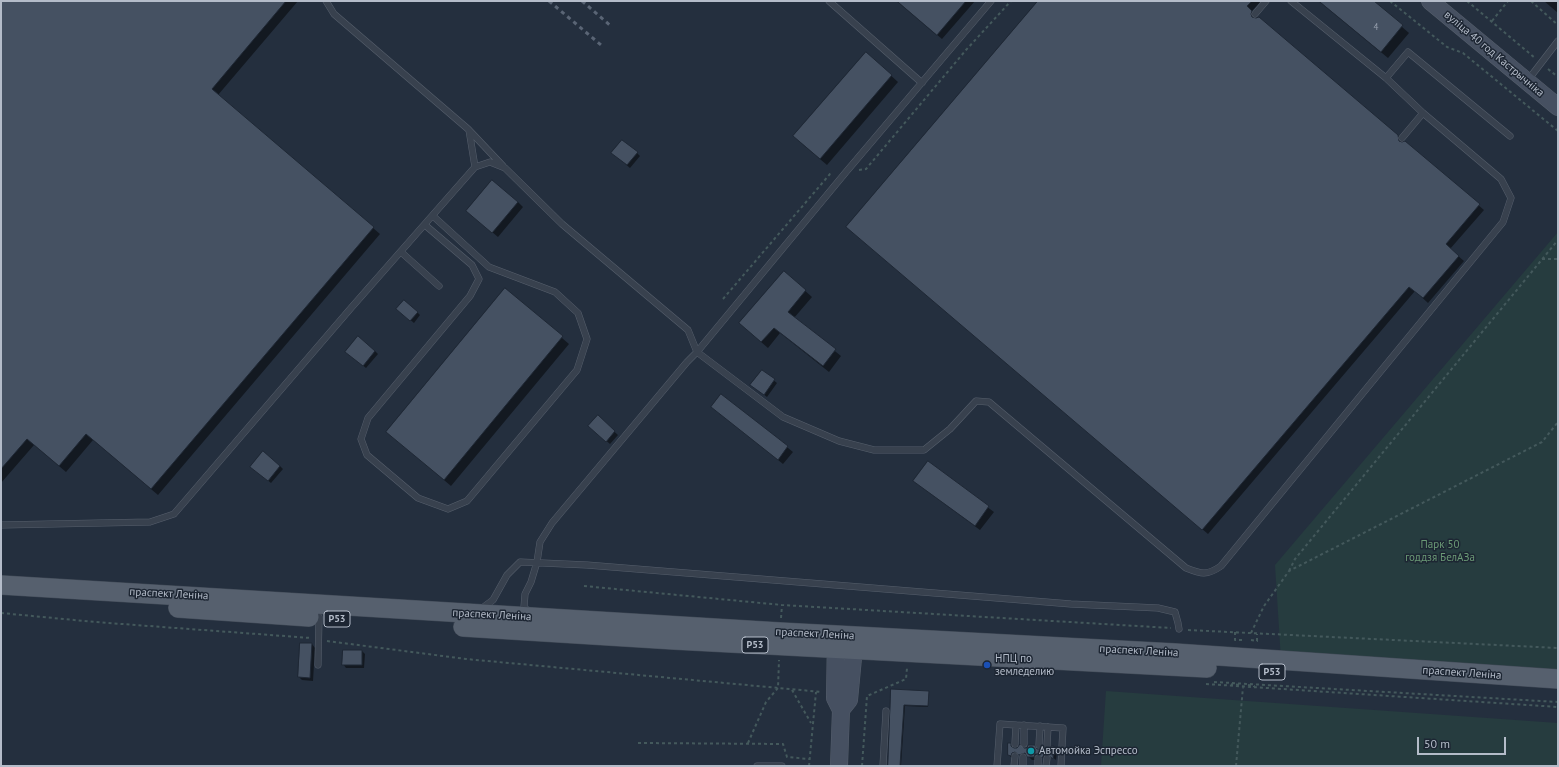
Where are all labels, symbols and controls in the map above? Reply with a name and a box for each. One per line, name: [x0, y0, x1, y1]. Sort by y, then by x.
street label: вуліца 40 год Кастрычніка: [1441, 8, 1547, 100]
house number: 4: [1374, 22, 1378, 32]
park label: Парк 50 годдзя БелАЗа: [1405, 538, 1475, 564]
street label: праспект Леніна: [129, 585, 209, 603]
street label: праспект Леніна: [452, 606, 532, 624]
road number: Р53: [324, 611, 350, 627]
street label: праспект Леніна: [775, 625, 855, 643]
road number: Р53: [742, 637, 768, 653]
street label: праспект Леніна: [1099, 642, 1179, 660]
place label: НПЦ по земледелию: [995, 652, 1054, 678]
marker: НПЦ по земледелию: [982, 660, 992, 670]
road number: Р53: [1259, 664, 1285, 680]
street label: праспект Леніна: [1422, 664, 1502, 682]
scale bar: [1419, 729, 1508, 755]
text: 50 m: [1424, 736, 1450, 751]
place label: Автомойка Эспрессо: [1039, 744, 1138, 758]
marker: Автомойка Эспрессо: [1026, 746, 1036, 756]

